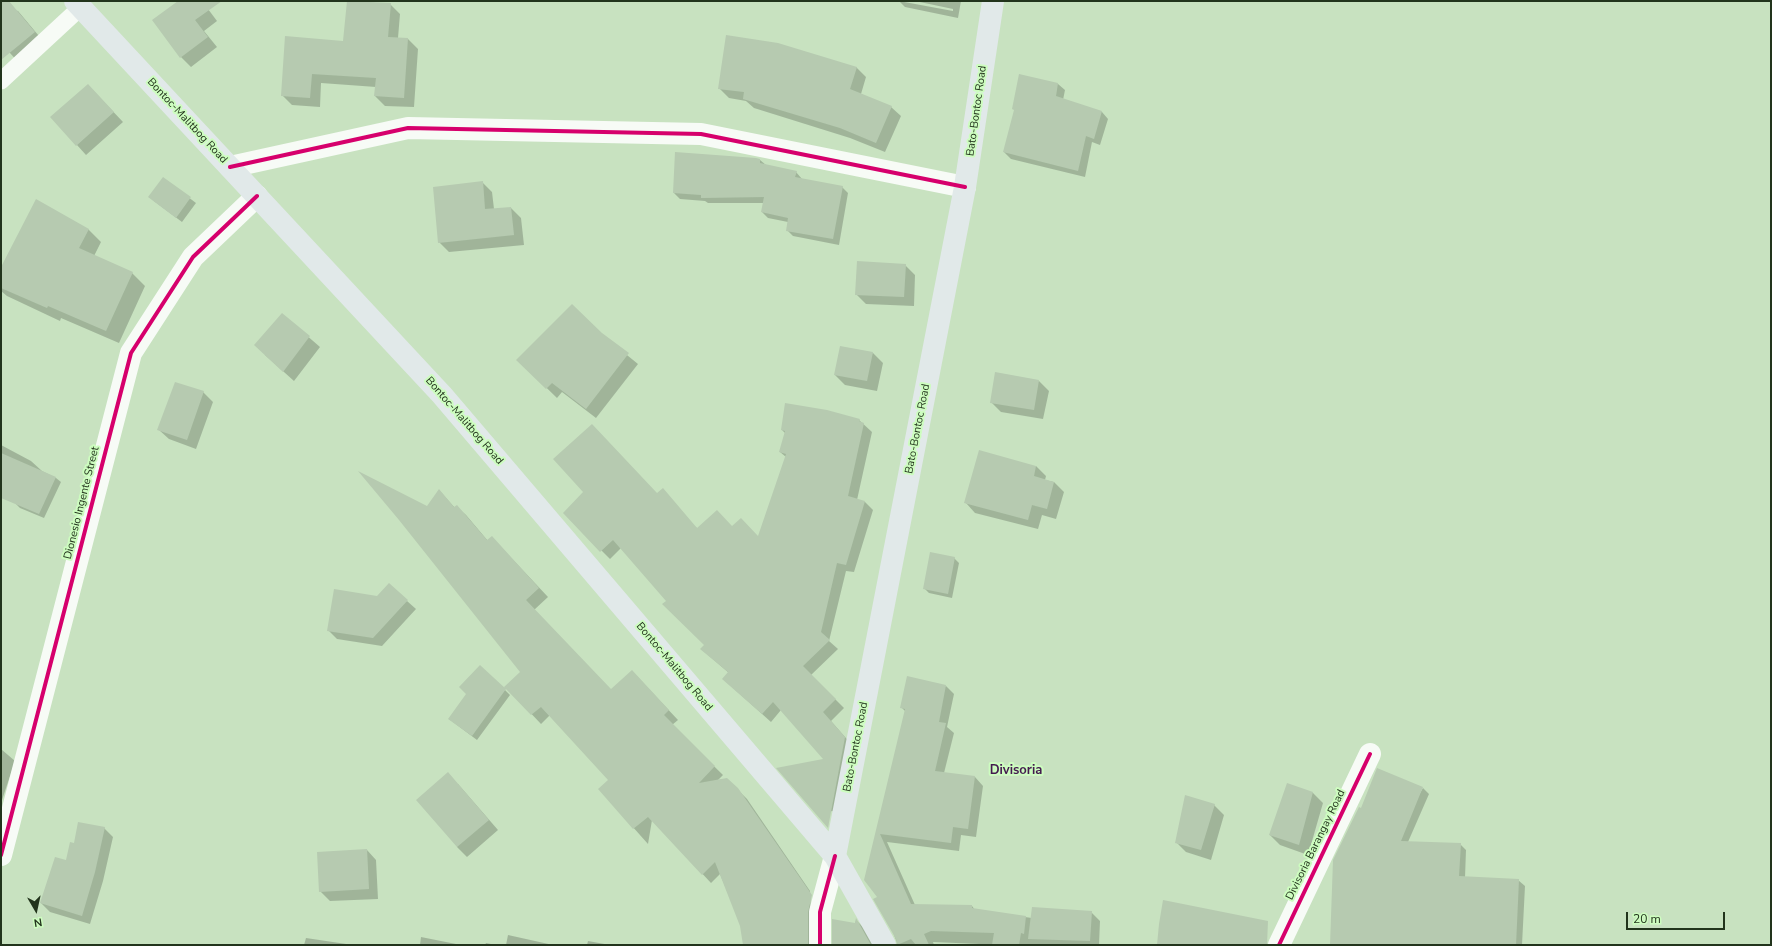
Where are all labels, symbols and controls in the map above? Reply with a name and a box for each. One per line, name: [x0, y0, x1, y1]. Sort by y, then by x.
street label: Bato-Bontoc Road: [964, 65, 990, 157]
street label: Bontoc-Malitbog Road: [144, 76, 230, 166]
street label: Bontoc-Malitbog Road: [422, 375, 506, 467]
street label: Bato-Bontoc Road: [903, 383, 933, 475]
street label: Dionesio Ingente Street: [62, 445, 102, 561]
street label: Bontoc-Malitbog Road: [633, 620, 715, 714]
street label: Bato-Bontoc Road: [841, 701, 871, 793]
district label: Divisoria: [990, 763, 1042, 779]
street label: Divisoria Barangay Road: [1284, 788, 1348, 902]
north arrow: [16, 890, 56, 930]
scale bar: [1628, 904, 1727, 930]
text: 20 m: [1633, 911, 1661, 927]
text: N: [33, 914, 43, 930]

